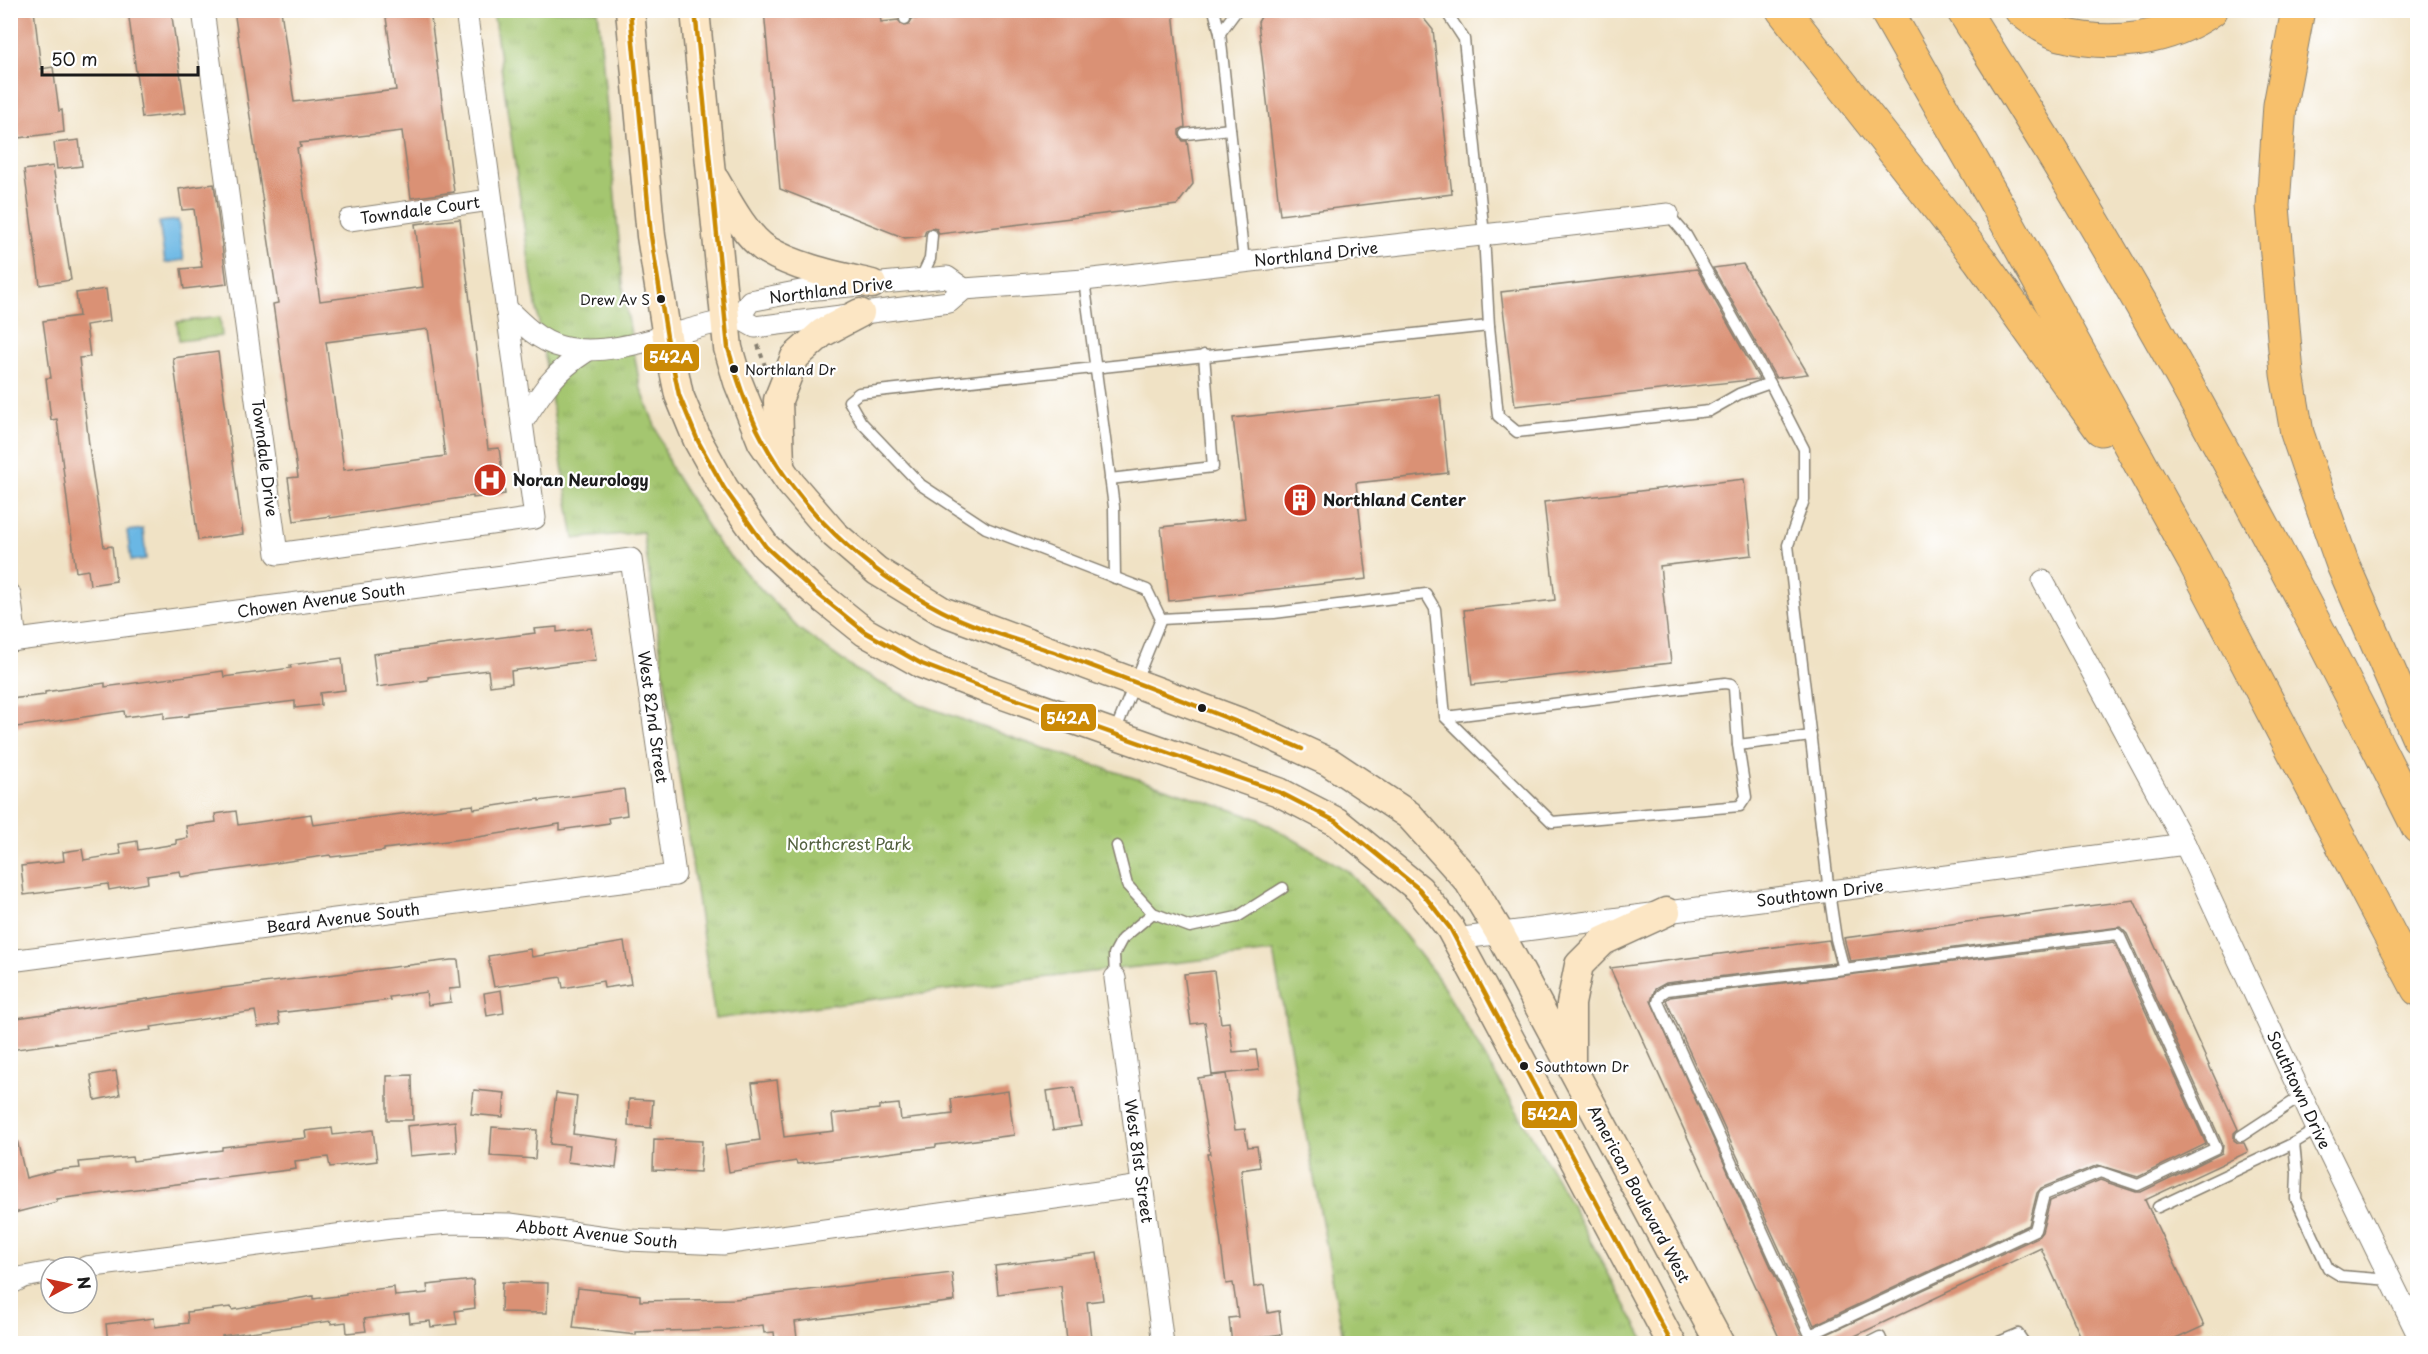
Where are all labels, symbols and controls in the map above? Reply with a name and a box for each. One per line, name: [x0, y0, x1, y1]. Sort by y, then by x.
scale bar: [42, 39, 198, 77]
text: 50 m: [51, 45, 98, 72]
street label: Towndale Court: [359, 189, 482, 229]
street label: Northland Drive: [1253, 235, 1379, 271]
street label: Northland Drive: [768, 270, 894, 308]
place label: Drew Av S: [580, 289, 650, 310]
marker: Drew Av S: [655, 293, 667, 305]
line badge: 542A: [643, 343, 700, 372]
text: 542A: [649, 344, 694, 368]
place label: Northland Dr: [745, 359, 836, 380]
marker: Northland Dr: [728, 363, 740, 375]
street label: Towndale Drive: [247, 398, 285, 518]
hospital icon: Noran Neurology: [472, 462, 508, 498]
place label: Noran Neurology: [513, 467, 649, 491]
building icon: Northland Center: [1282, 482, 1318, 518]
place label: Northland Center: [1323, 487, 1467, 511]
street label: Chowen Avenue South: [235, 575, 406, 623]
street label: West 82nd Street: [633, 649, 675, 785]
unlabelled marker: [1196, 702, 1208, 714]
line badge: 542A: [1040, 703, 1097, 732]
text: 542A: [1046, 705, 1091, 729]
park label: Northcrest Park: [787, 831, 911, 855]
street label: Southtown Drive: [1755, 872, 1885, 912]
street label: Beard Avenue South: [265, 896, 421, 938]
street label: Southtown Drive: [2262, 1027, 2338, 1153]
place label: Southtown Dr: [1535, 1056, 1629, 1077]
marker: Southtown Dr: [1518, 1060, 1530, 1072]
street label: West 81st Street: [1119, 1097, 1161, 1225]
line badge: 542A: [1521, 1100, 1578, 1129]
street label: American Boulevard West: [1583, 1100, 1697, 1287]
text: 542A: [1527, 1101, 1572, 1125]
street label: Abbott Avenue South: [515, 1213, 679, 1253]
north arrow: [39, 1255, 99, 1315]
text: N: [72, 1275, 98, 1291]

